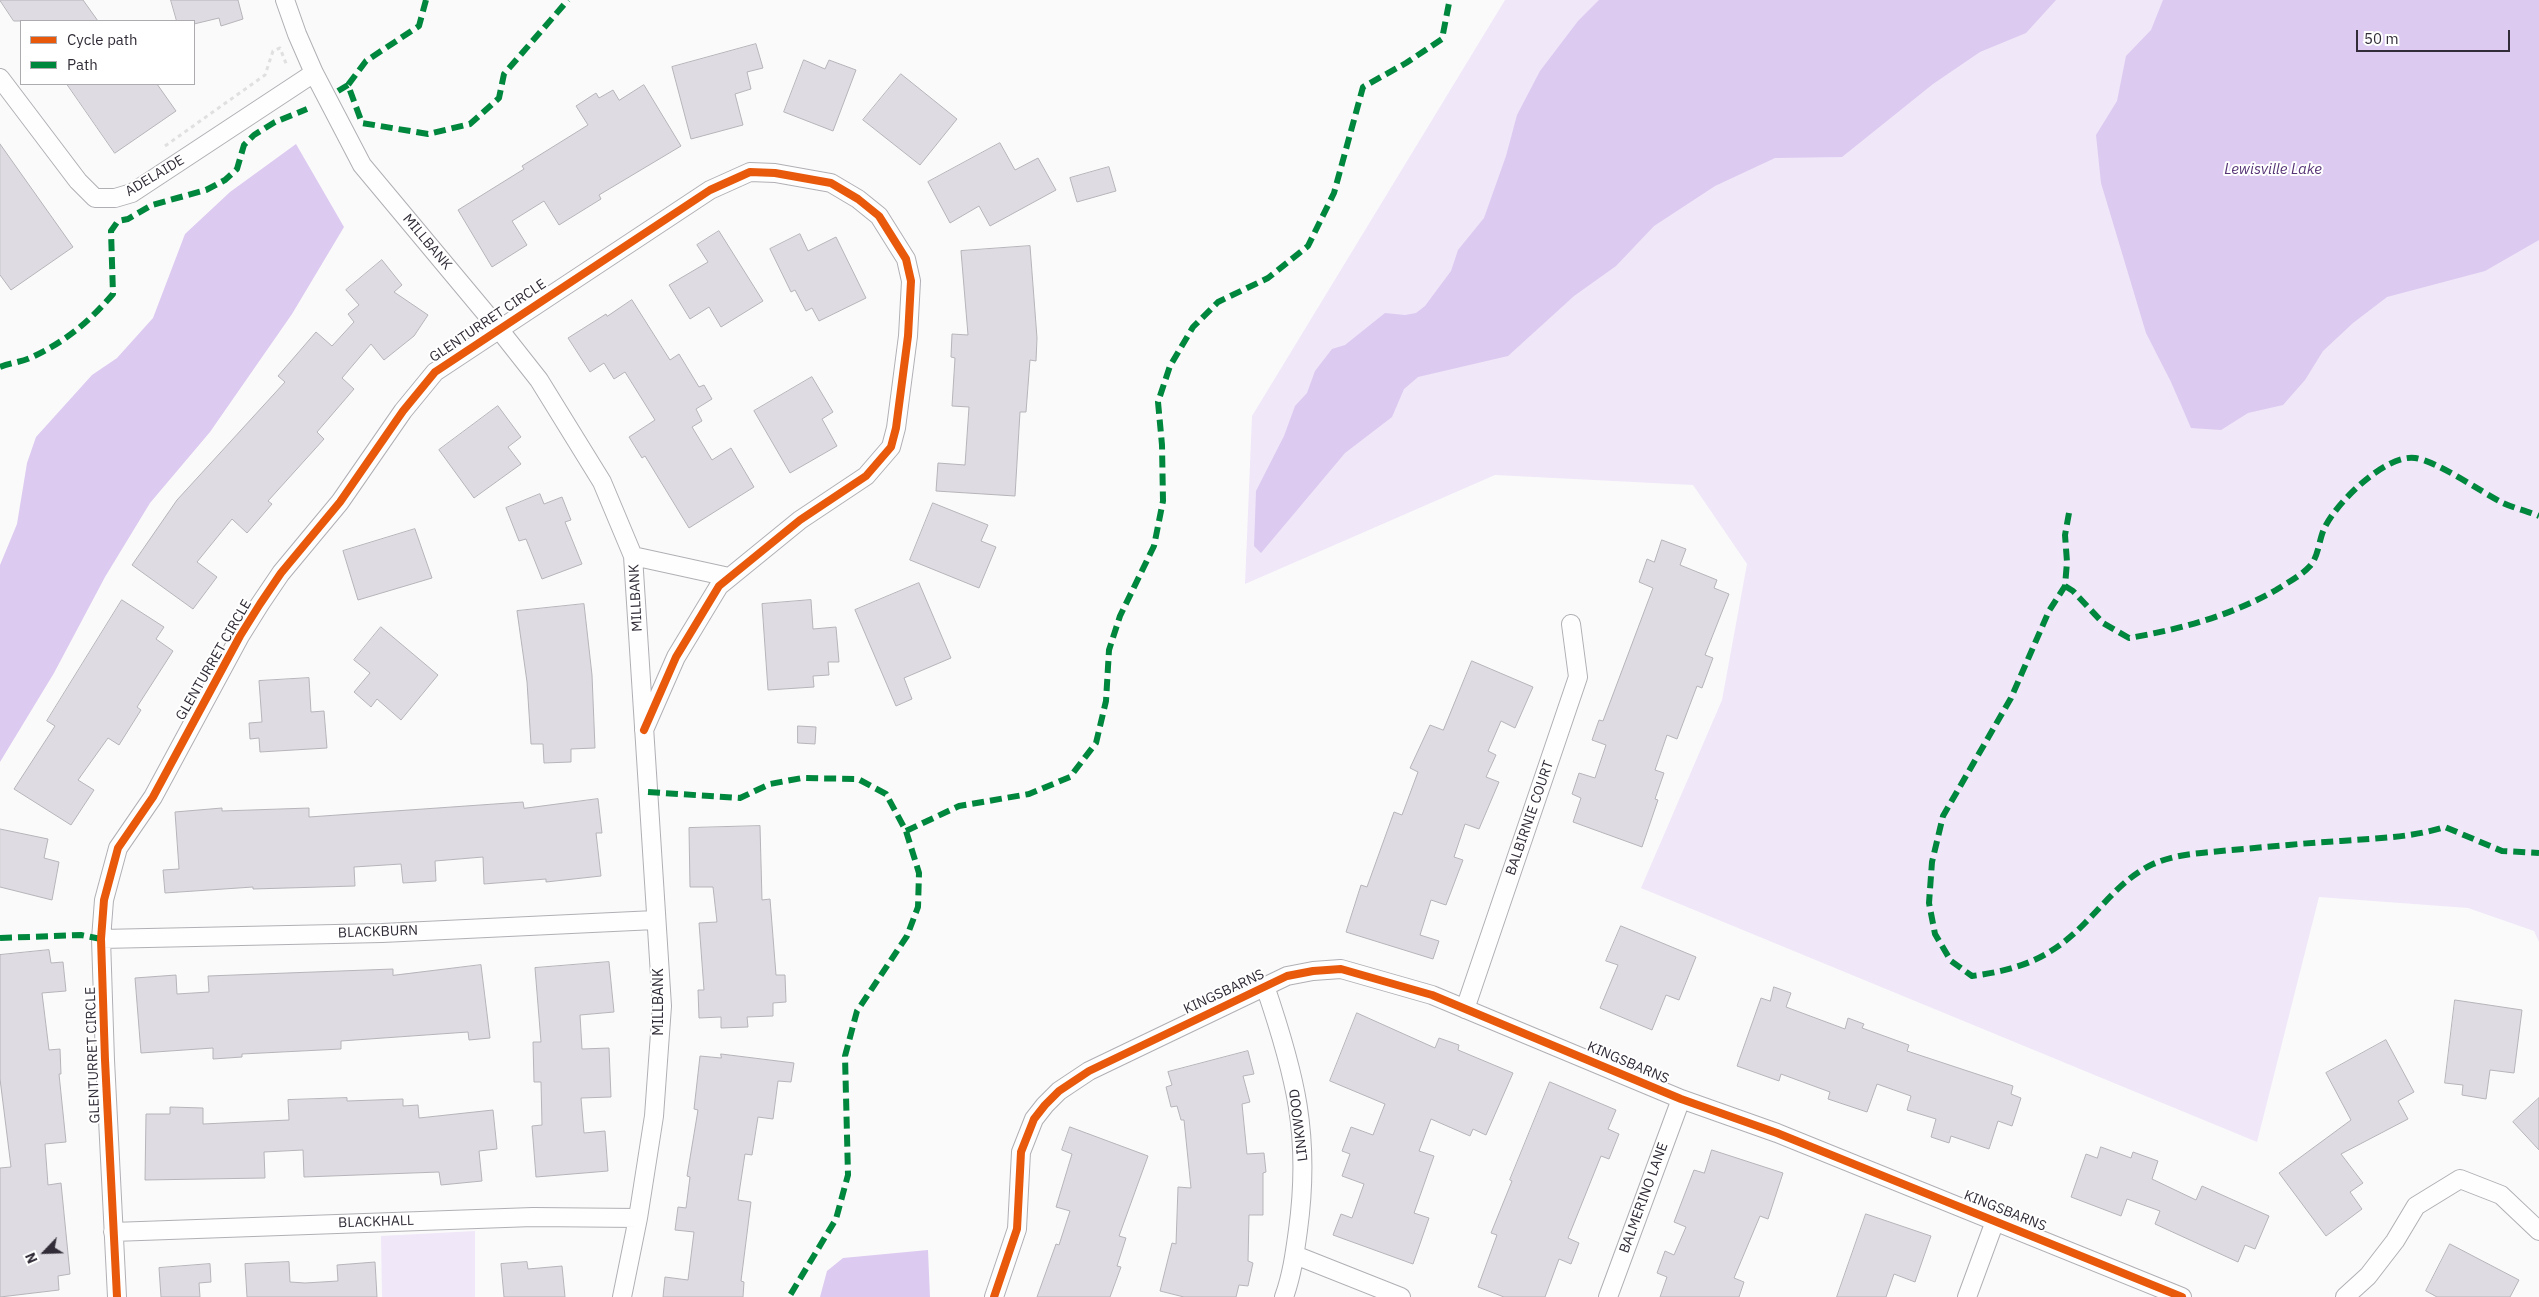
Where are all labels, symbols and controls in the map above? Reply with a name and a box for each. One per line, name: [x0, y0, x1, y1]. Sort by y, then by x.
legend: [20, 20, 195, 85]
scale bar: [2359, 20, 2513, 52]
text: 50 m: [2364, 29, 2399, 48]
text: Cycle path: [67, 30, 138, 49]
text: Path: [67, 55, 98, 74]
street label: ADELAIDE: [122, 152, 188, 200]
water label: Lewisville Lake: [2224, 161, 2322, 179]
street label: MILLBANK: [399, 211, 455, 273]
street label: GLENTURRET CIRCLE: [427, 276, 549, 366]
street label: MILLBANK: [626, 564, 646, 632]
street label: GLENTURRET CIRCLE: [173, 597, 255, 723]
street label: BALBIRNIE COURT: [1502, 758, 1558, 878]
street label: BLACKBURN: [338, 922, 418, 942]
street label: KINGSBARNS: [1181, 966, 1267, 1018]
street label: MILLBANK: [651, 968, 667, 1036]
street label: GLENTURRET CIRCLE: [82, 986, 104, 1124]
street label: KINGSBARNS: [1585, 1038, 1671, 1088]
street label: LINKWOOD: [1286, 1088, 1312, 1162]
street label: BALMERINO LANE: [1616, 1140, 1672, 1256]
street label: KINGSBARNS: [1961, 1187, 2049, 1235]
street label: BLACKHALL: [338, 1212, 414, 1232]
north arrow: [20, 1227, 70, 1277]
text: N: [21, 1250, 42, 1266]

